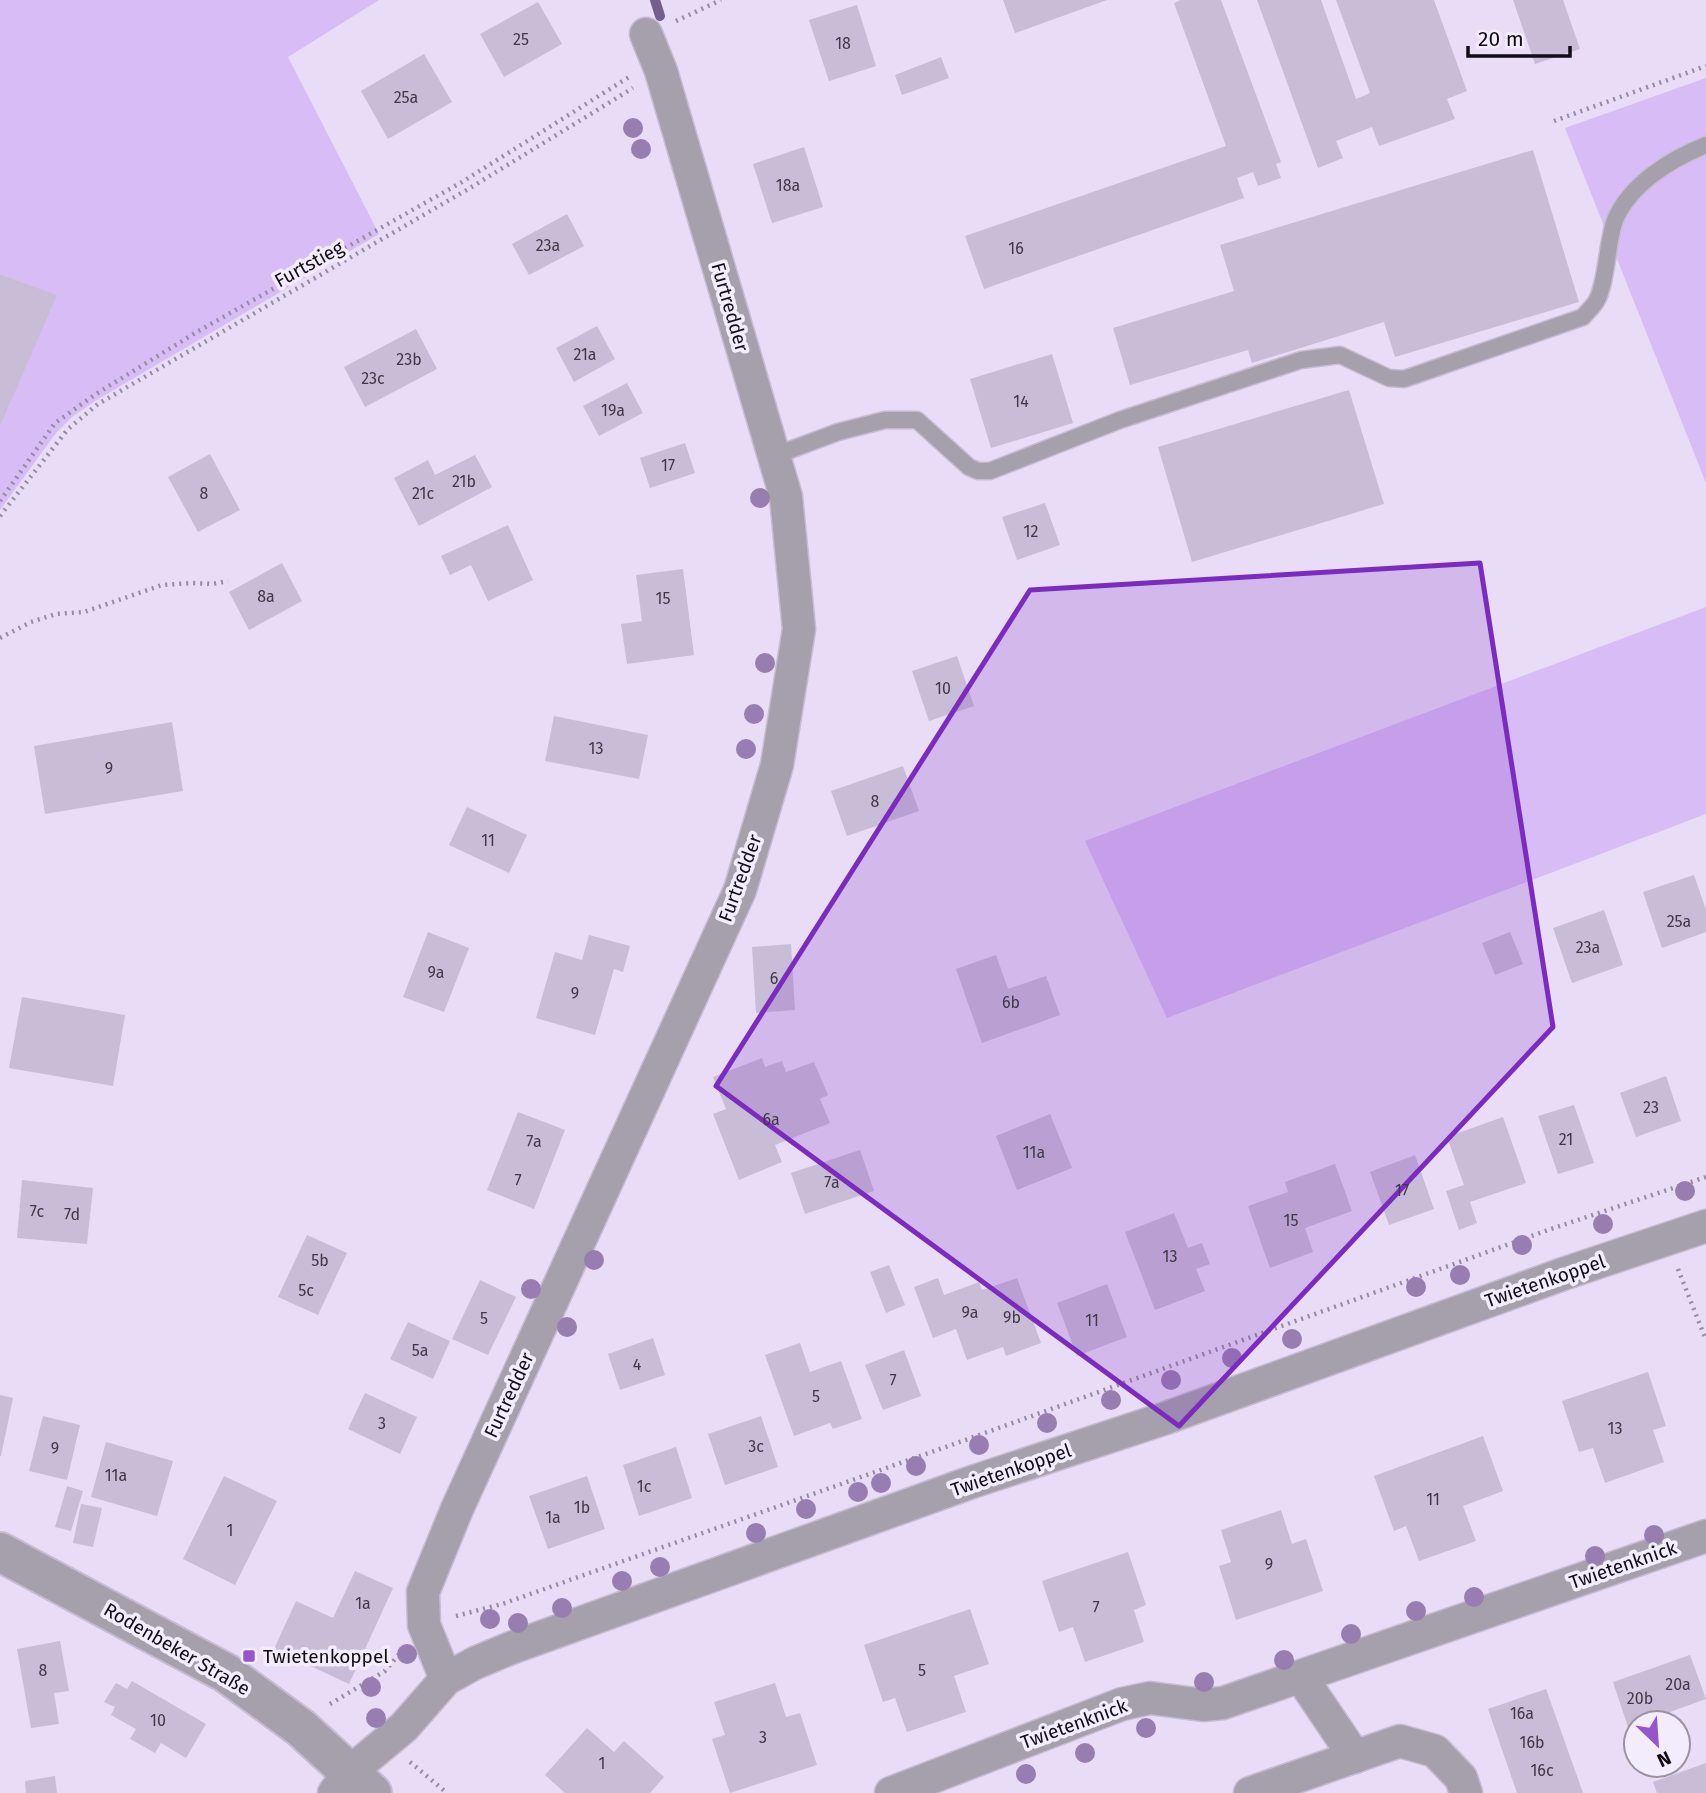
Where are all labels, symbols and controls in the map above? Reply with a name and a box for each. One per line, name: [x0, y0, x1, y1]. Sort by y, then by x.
scale bar: [1468, 14, 1570, 58]
text: 20 m: [1478, 26, 1524, 52]
house number: 25: [513, 30, 529, 49]
house number: 18: [835, 34, 851, 53]
house number: 25a: [394, 88, 418, 107]
house number: 18a: [776, 176, 800, 195]
street label: Furtstieg: [271, 236, 348, 292]
house number: 23a: [536, 236, 560, 255]
house number: 16: [1008, 239, 1024, 258]
street label: Furtredder: [706, 260, 754, 355]
house number: 21a: [573, 345, 597, 364]
house number: 23b: [396, 350, 422, 369]
house number: 23c: [361, 369, 385, 388]
house number: 14: [1013, 392, 1029, 411]
house number: 19a: [601, 401, 625, 420]
house number: 17: [661, 456, 675, 475]
house number: 21b: [452, 472, 476, 491]
house number: 8: [200, 484, 209, 503]
house number: 21c: [412, 484, 434, 503]
house number: 12: [1024, 522, 1038, 541]
house number: 8a: [257, 587, 275, 606]
house number: 15: [656, 589, 670, 608]
house number: 10: [935, 679, 951, 698]
house number: 13: [589, 739, 603, 758]
house number: 9: [105, 759, 113, 778]
house number: 8: [871, 792, 880, 811]
street label: Furtredder: [714, 830, 767, 925]
house number: 11: [481, 831, 495, 850]
house number: 25a: [1667, 912, 1691, 931]
house number: 23a: [1576, 938, 1600, 957]
house number: 9a: [428, 963, 444, 982]
house number: 6: [770, 969, 778, 988]
house number: 9: [571, 984, 579, 1003]
house number: 6b: [1002, 993, 1020, 1012]
house number: 23: [1643, 1098, 1659, 1117]
house number: 6a: [762, 1110, 780, 1129]
house number: 21: [1559, 1130, 1573, 1149]
house number: 7a: [526, 1132, 542, 1151]
house number: 11a: [1023, 1143, 1045, 1162]
house number: 7: [514, 1171, 522, 1190]
house number: 7a: [824, 1173, 840, 1192]
house number: 17: [1395, 1181, 1409, 1200]
house number: 7c: [30, 1202, 44, 1221]
house number: 7d: [64, 1205, 80, 1224]
house number: 15: [1284, 1211, 1298, 1230]
house number: 13: [1163, 1247, 1177, 1266]
street label: Twietenkoppel: [1482, 1250, 1609, 1312]
house number: 5b: [311, 1251, 329, 1270]
house number: 5c: [298, 1281, 314, 1300]
house number: 9a: [962, 1303, 978, 1322]
house number: 9b: [1003, 1308, 1021, 1327]
house number: 5: [480, 1309, 488, 1328]
house number: 11: [1085, 1311, 1099, 1330]
house number: 5a: [412, 1341, 428, 1360]
street label: Furtredder: [479, 1348, 539, 1441]
house number: 4: [633, 1355, 642, 1374]
house number: 7: [889, 1371, 897, 1390]
house number: 5: [812, 1387, 820, 1406]
house number: 3: [378, 1414, 386, 1433]
house number: 13: [1608, 1419, 1622, 1438]
house number: 3c: [748, 1437, 764, 1456]
house number: 9: [51, 1439, 59, 1458]
street label: Twietenkoppel: [948, 1439, 1075, 1501]
house number: 11a: [105, 1466, 127, 1485]
house number: 1c: [637, 1477, 652, 1496]
house number: 11: [1426, 1490, 1440, 1509]
house number: 1b: [574, 1498, 590, 1517]
house number: 1a: [545, 1508, 561, 1527]
house number: 1: [227, 1521, 233, 1540]
street label: Twietenknick: [1566, 1536, 1680, 1594]
house number: 9: [1265, 1555, 1273, 1574]
house number: 1a: [355, 1594, 371, 1613]
street label: Rodenbeker Straße: [100, 1598, 254, 1700]
house number: 7: [1092, 1598, 1100, 1617]
place label: Twietenkoppel: [263, 1645, 389, 1668]
marker: Twietenkoppel: [241, 1648, 257, 1664]
house number: 8: [39, 1661, 48, 1680]
house number: 5: [918, 1661, 926, 1680]
house number: 20a: [1665, 1675, 1691, 1694]
house number: 20b: [1627, 1689, 1653, 1708]
street label: Twietenknick: [1018, 1694, 1131, 1754]
house number: 16a: [1510, 1704, 1534, 1723]
north arrow: [1622, 1709, 1692, 1779]
house number: 10: [150, 1711, 166, 1730]
house number: 3: [759, 1728, 767, 1747]
house number: 16b: [1520, 1733, 1544, 1752]
text: N: [1653, 1746, 1675, 1772]
house number: 1: [599, 1754, 605, 1773]
house number: 16c: [1530, 1761, 1554, 1780]

